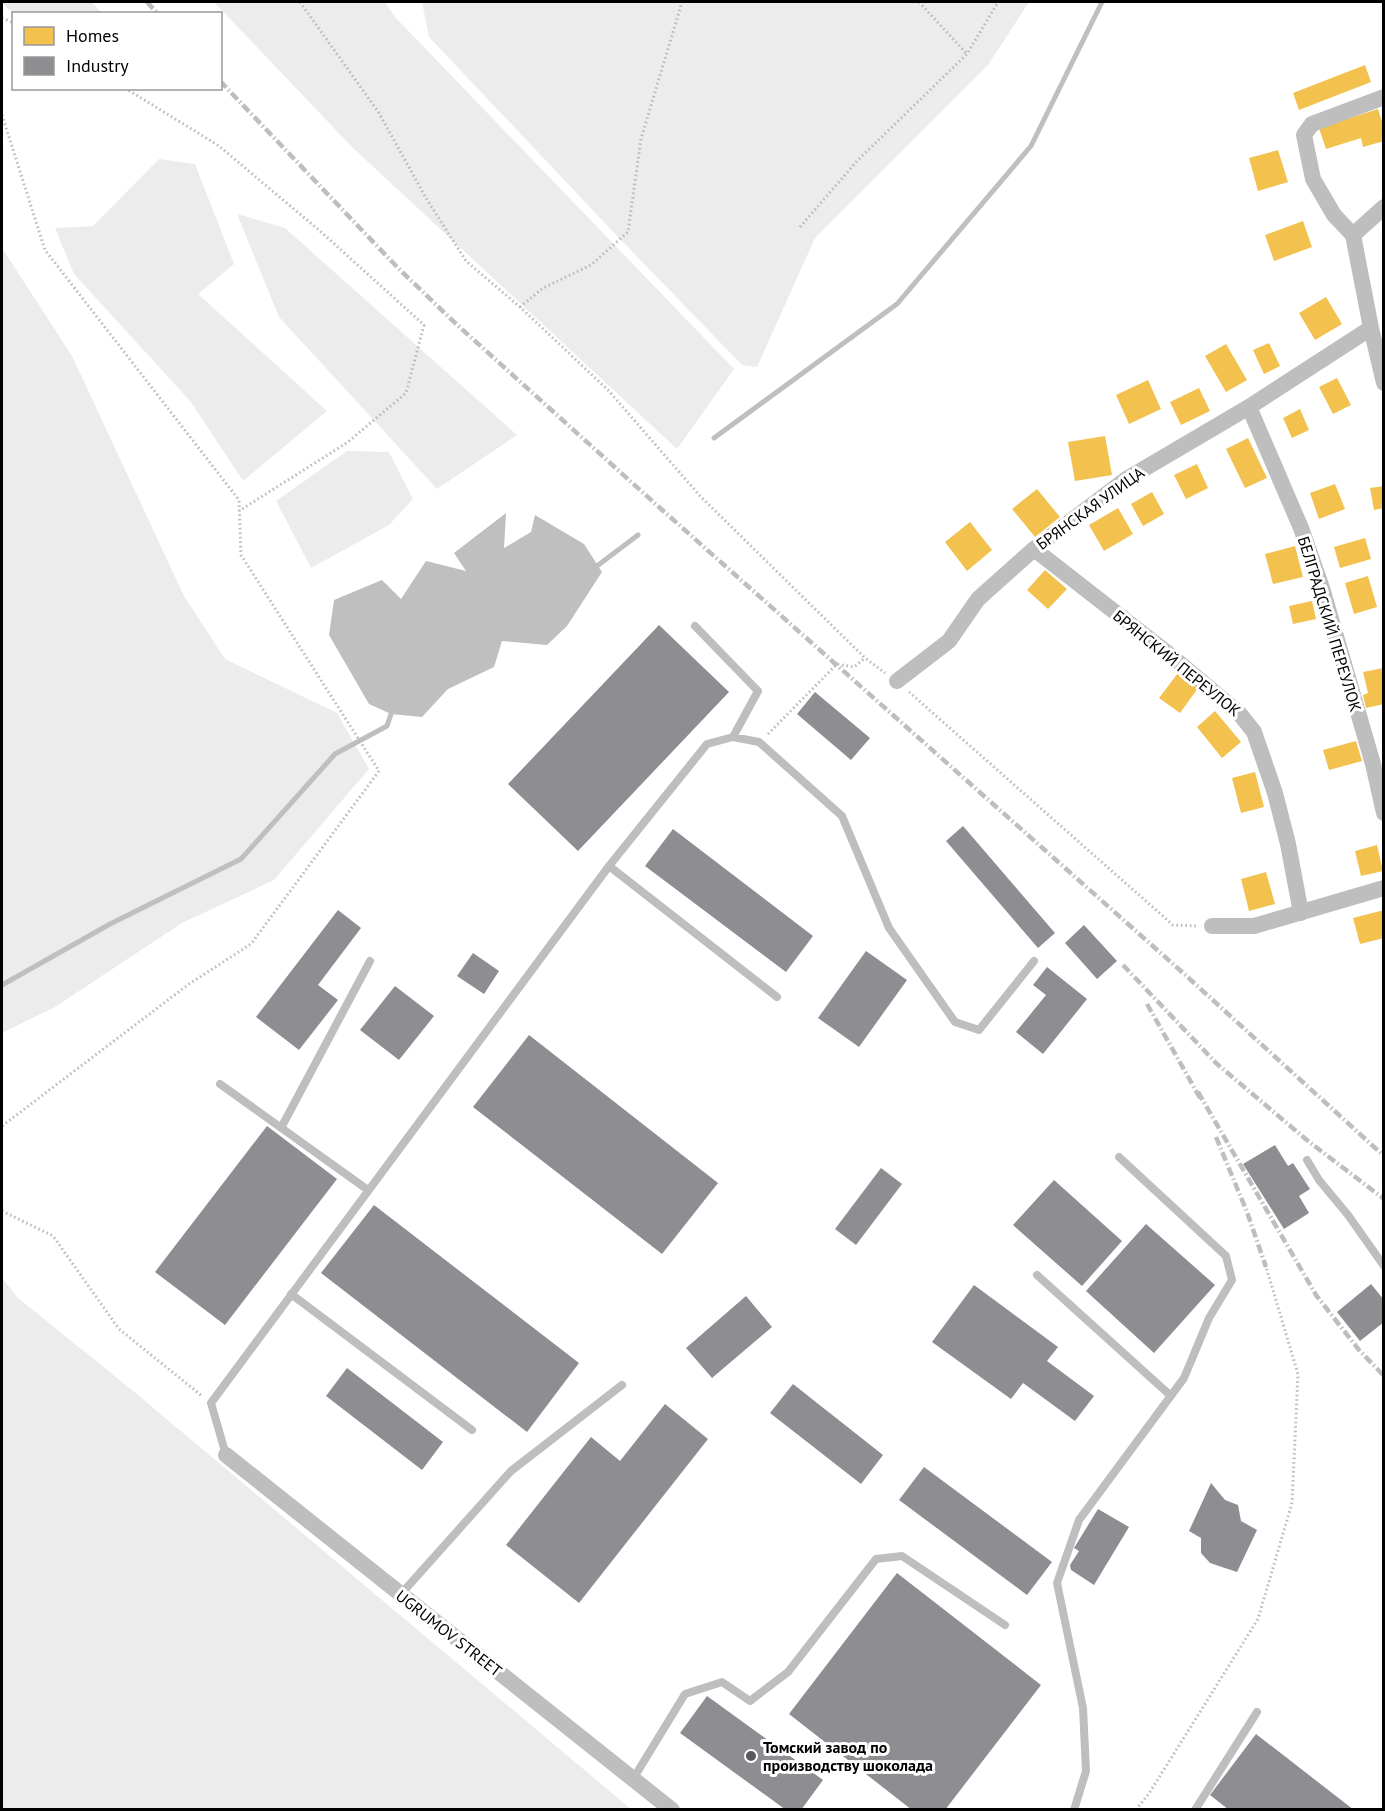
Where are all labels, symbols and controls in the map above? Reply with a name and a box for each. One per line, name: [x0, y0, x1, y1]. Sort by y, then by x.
legend: [12, 12, 222, 90]
text: Homes: [66, 24, 119, 47]
text: Industry: [66, 54, 129, 77]
street label: БРЯНСКАЯ УЛИЦА: [1032, 462, 1148, 554]
street label: БЕЛГРАДСКИЙ ПЕРЕУЛОК: [1294, 534, 1366, 714]
street label: БРЯНСКИЙ ПЕРЕУЛОК: [1109, 605, 1245, 721]
street label: UGRUMOV STREET: [392, 1585, 506, 1681]
place label: Томский завод по производству шоколада: [763, 1737, 933, 1775]
marker: Томский завод по производству шоколада: [744, 1749, 758, 1763]

